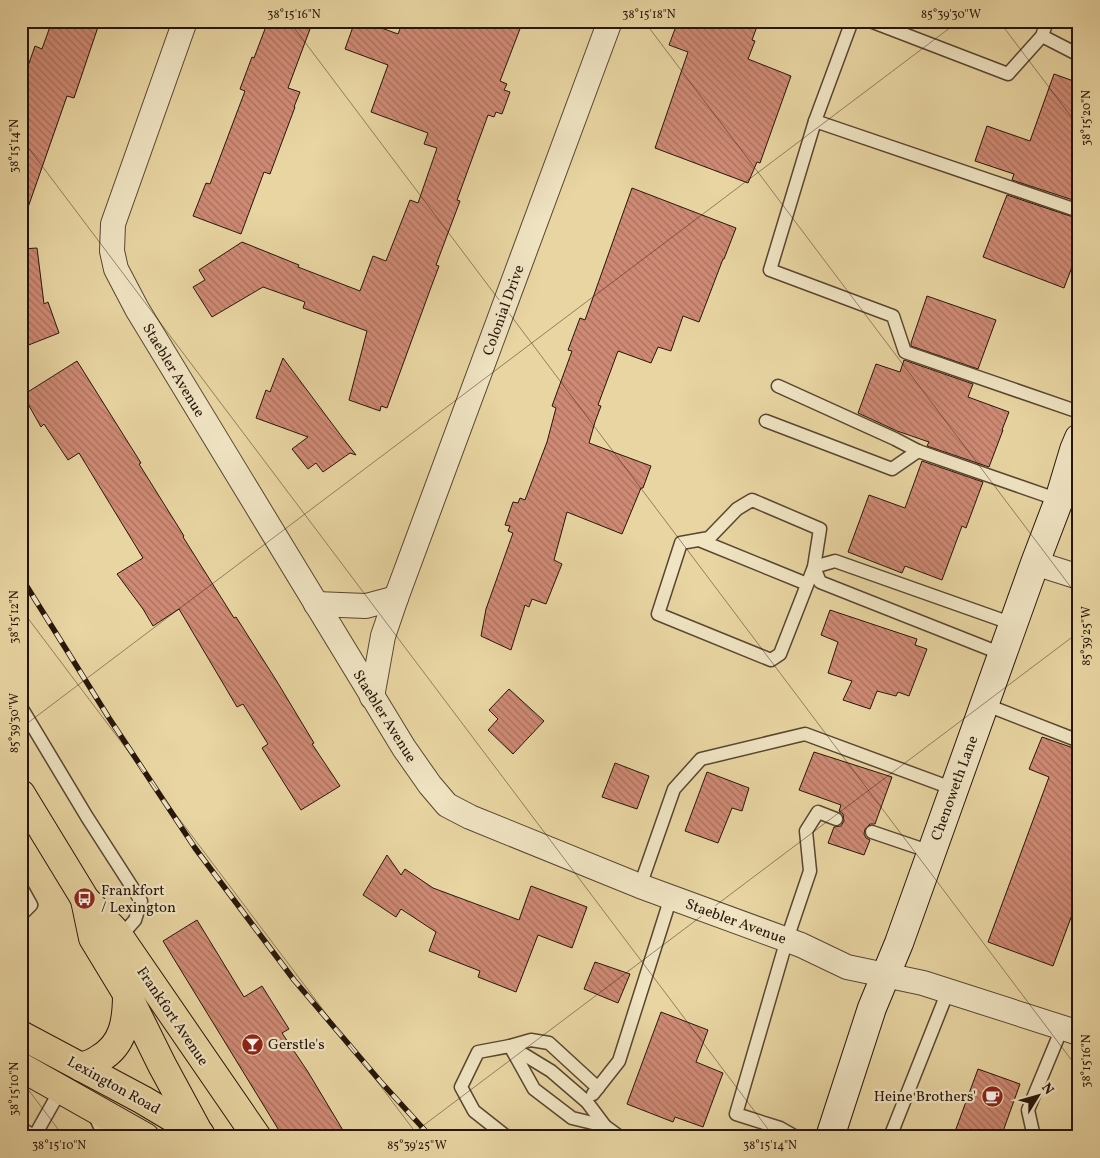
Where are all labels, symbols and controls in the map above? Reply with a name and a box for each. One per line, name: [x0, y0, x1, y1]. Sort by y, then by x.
text: 38°15'16"N: [267, 7, 321, 23]
text: 38°15'18"N: [622, 7, 676, 23]
text: 85°39'30"W: [921, 7, 981, 23]
text: 38°15'20"N: [1079, 90, 1095, 146]
text: 38°15'14"N: [7, 119, 23, 173]
street label: Colonial Drive: [478, 262, 531, 359]
street label: Staebler Avenue: [136, 320, 209, 422]
text: 38°15'12"N: [7, 590, 23, 644]
text: 85°39'25"W: [1079, 606, 1095, 666]
street label: Staebler Avenue: [347, 666, 421, 767]
text: 85°39'30"W: [7, 693, 23, 753]
street label: Chenoweth Lane: [927, 733, 984, 844]
place label: Frankfort / Lexington: [101, 881, 176, 919]
bus stop icon: Frankfort / Lexington: [73, 887, 97, 911]
street label: Staebler Avenue: [682, 894, 789, 950]
street label: Frankfort Avenue: [131, 963, 213, 1071]
bar icon: Gerstle's: [240, 1032, 264, 1056]
text: 38°15'16"N: [1079, 1034, 1095, 1088]
place label: Gerstle's: [268, 1035, 325, 1056]
street label: Lexington Road: [63, 1052, 164, 1121]
text: 38°15'10"N: [7, 1062, 23, 1116]
north arrow: [1012, 1070, 1062, 1120]
text: N: [1037, 1079, 1058, 1099]
cafe icon: Heine Brothers': [980, 1084, 1004, 1108]
place label: Heine Brothers': [874, 1087, 976, 1108]
text: 38°15'10"N: [32, 1138, 86, 1154]
text: 85°39'25"W: [387, 1138, 447, 1154]
text: 38°15'14"N: [743, 1138, 797, 1154]

